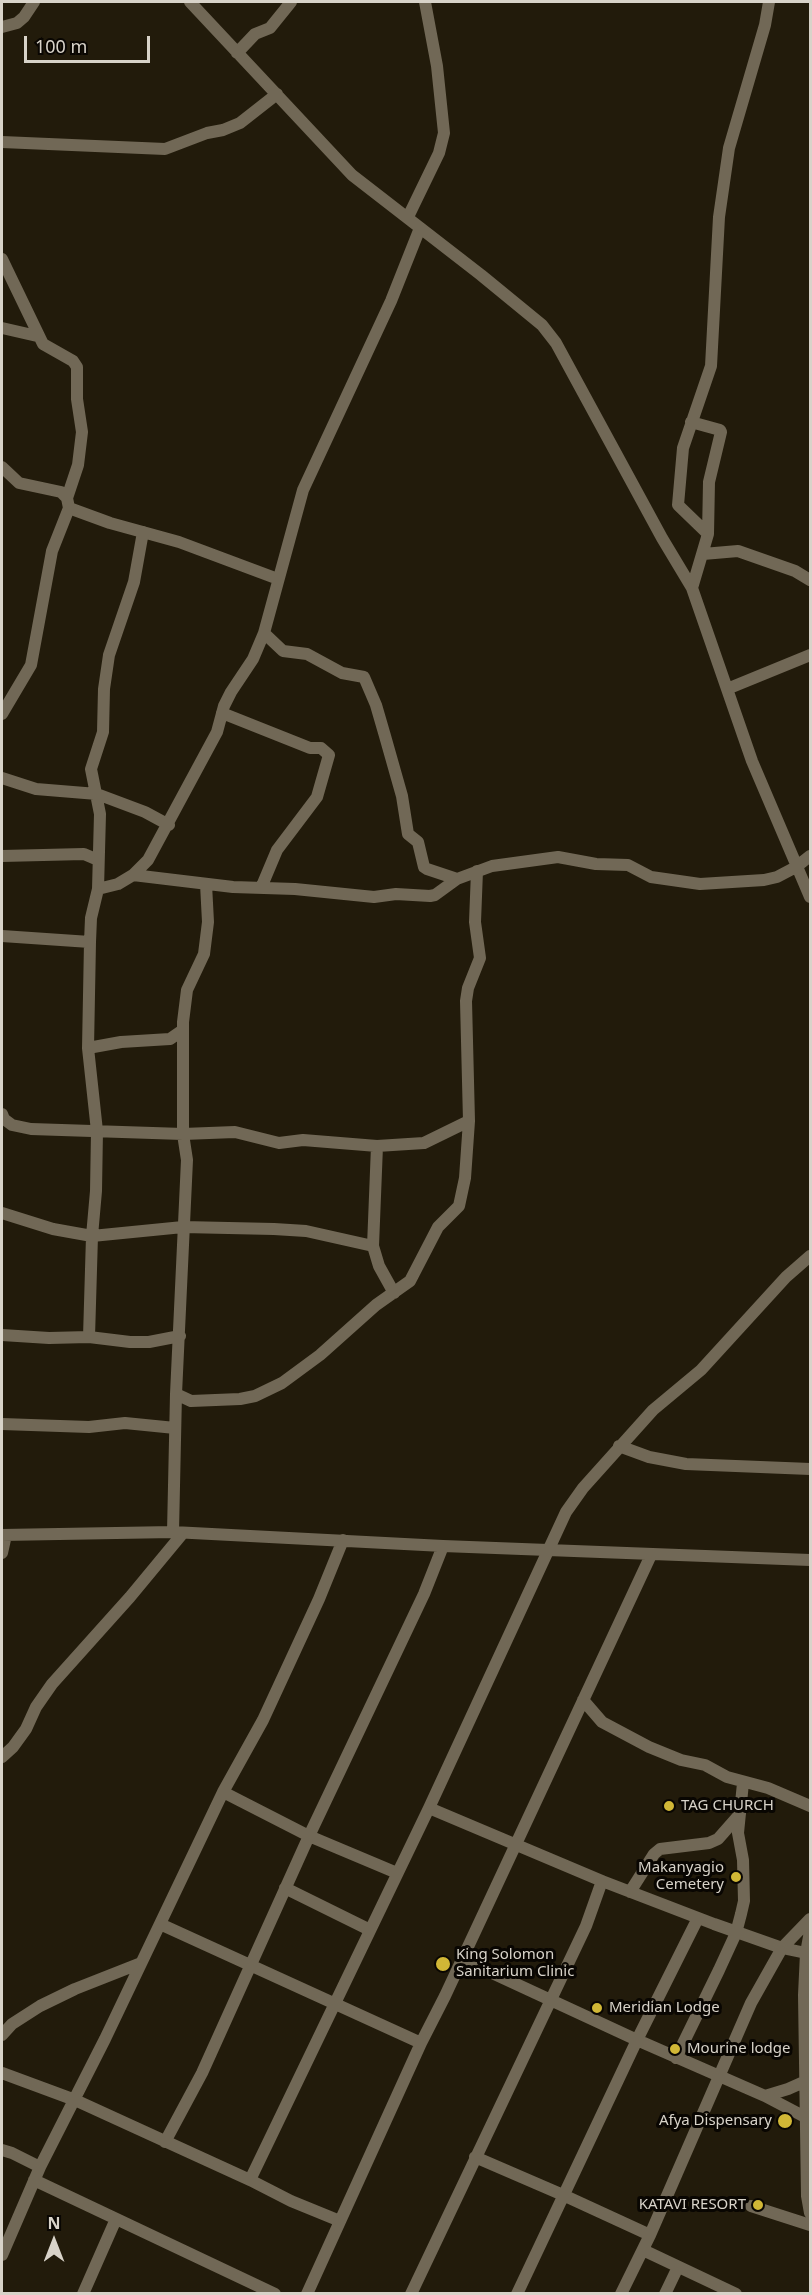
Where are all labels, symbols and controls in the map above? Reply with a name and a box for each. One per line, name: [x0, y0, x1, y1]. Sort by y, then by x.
scale bar: [27, 24, 153, 62]
text: 100 m: [35, 34, 87, 58]
place label: TAG CHURCH: [681, 1797, 774, 1815]
marker: TAG CHURCH: [662, 1799, 676, 1813]
place label: Makanyagio Cemetery: [638, 1859, 724, 1894]
marker: Makanyagio Cemetery: [729, 1870, 743, 1884]
place label: King Solomon Sanitarium Clinic: [456, 1946, 574, 1981]
marker: King Solomon Sanitarium Clinic: [434, 1955, 452, 1973]
place label: Meridian Lodge: [609, 1999, 720, 2017]
marker: Meridian Lodge: [590, 2001, 604, 2015]
place label: Mourine lodge: [687, 2040, 790, 2058]
marker: Mourine lodge: [668, 2042, 682, 2056]
place label: Afya Dispensary: [659, 2112, 772, 2130]
marker: Afya Dispensary: [776, 2112, 794, 2130]
place label: KATAVI RESORT: [639, 2196, 746, 2214]
marker: KATAVI RESORT: [751, 2198, 765, 2212]
north arrow: [24, 2211, 84, 2271]
text: N: [47, 2212, 61, 2234]

